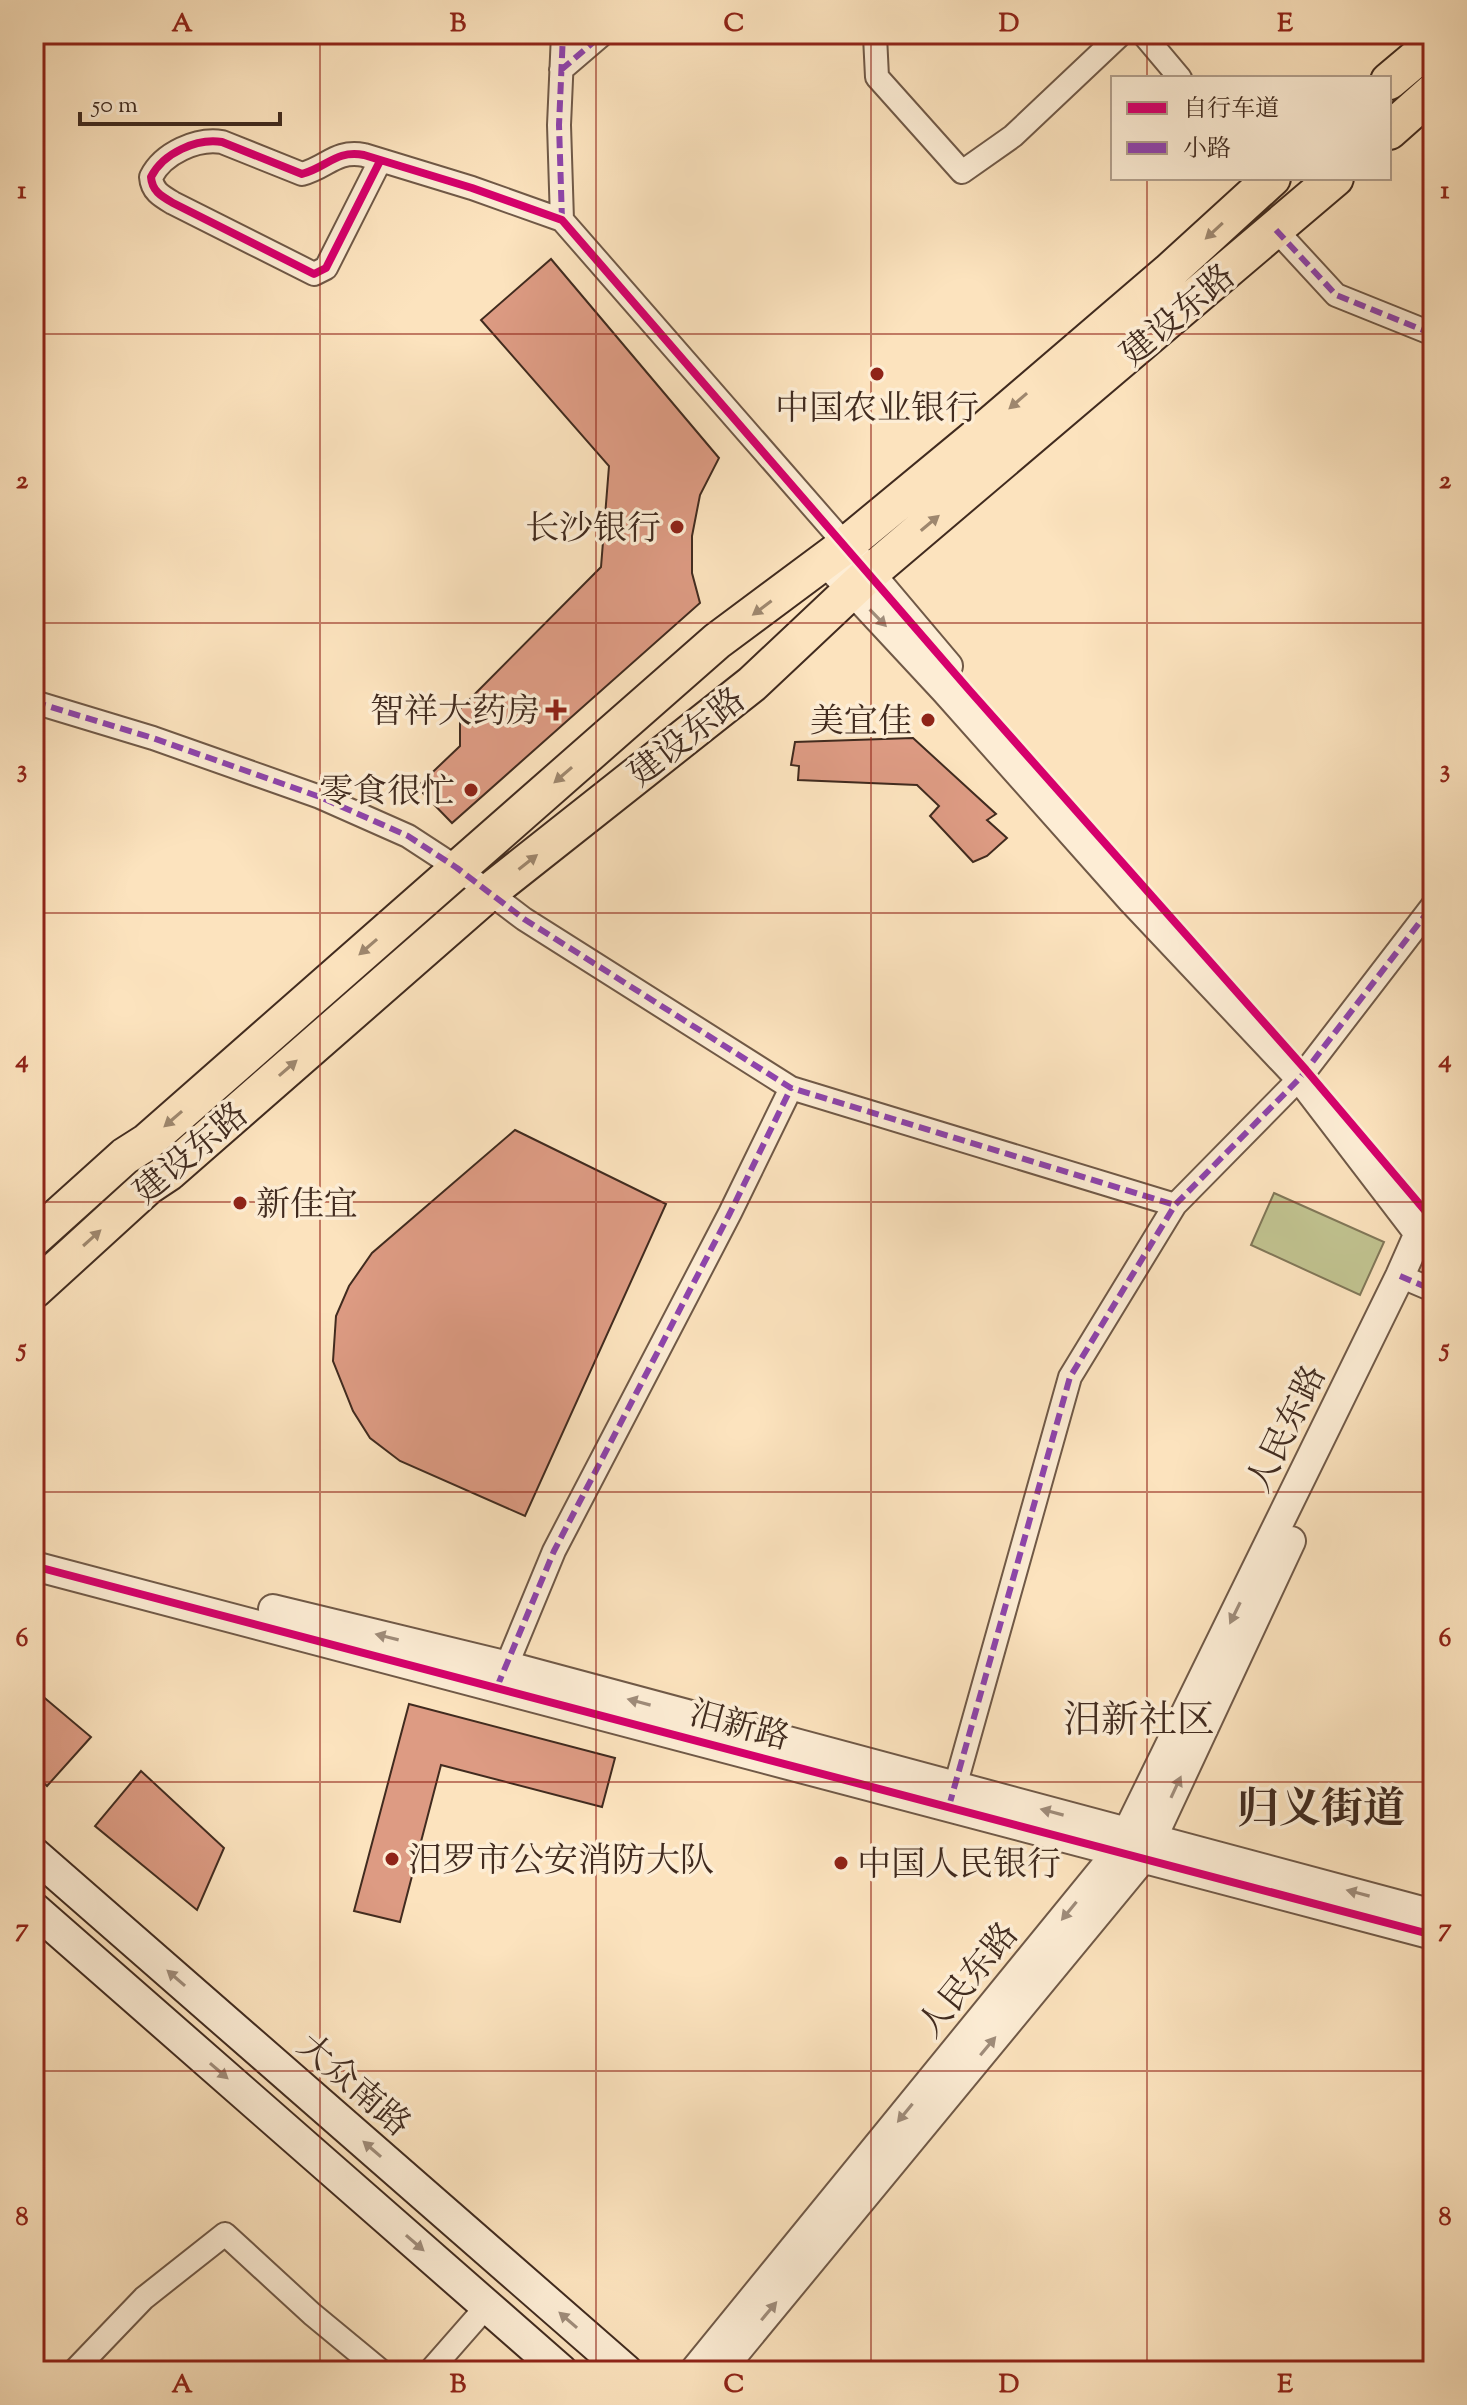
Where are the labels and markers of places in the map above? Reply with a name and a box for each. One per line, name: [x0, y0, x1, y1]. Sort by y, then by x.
marker: 中国农业银行: [868, 365, 886, 383]
place label: 中国农业银行: [775, 386, 979, 435]
place label: 长沙银行: [525, 506, 661, 555]
marker: 长沙银行: [668, 518, 686, 536]
place label: 智祥大药房: [370, 689, 540, 738]
place label: 美宜佳: [810, 699, 912, 748]
marker: 智祥大药房: [547, 701, 565, 719]
marker: 美宜佳: [919, 711, 937, 729]
place label: 零食很忙: [319, 769, 455, 818]
marker: 零食很忙: [462, 781, 480, 799]
place label: 新佳宜: [256, 1182, 358, 1231]
marker: 新佳宜: [231, 1194, 249, 1212]
place label: 汨罗市公安消防大队: [408, 1838, 714, 1887]
place label: 中国人民银行: [857, 1842, 1061, 1891]
marker: 汨罗市公安消防大队: [383, 1850, 401, 1868]
marker: 中国人民银行: [832, 1854, 850, 1872]

